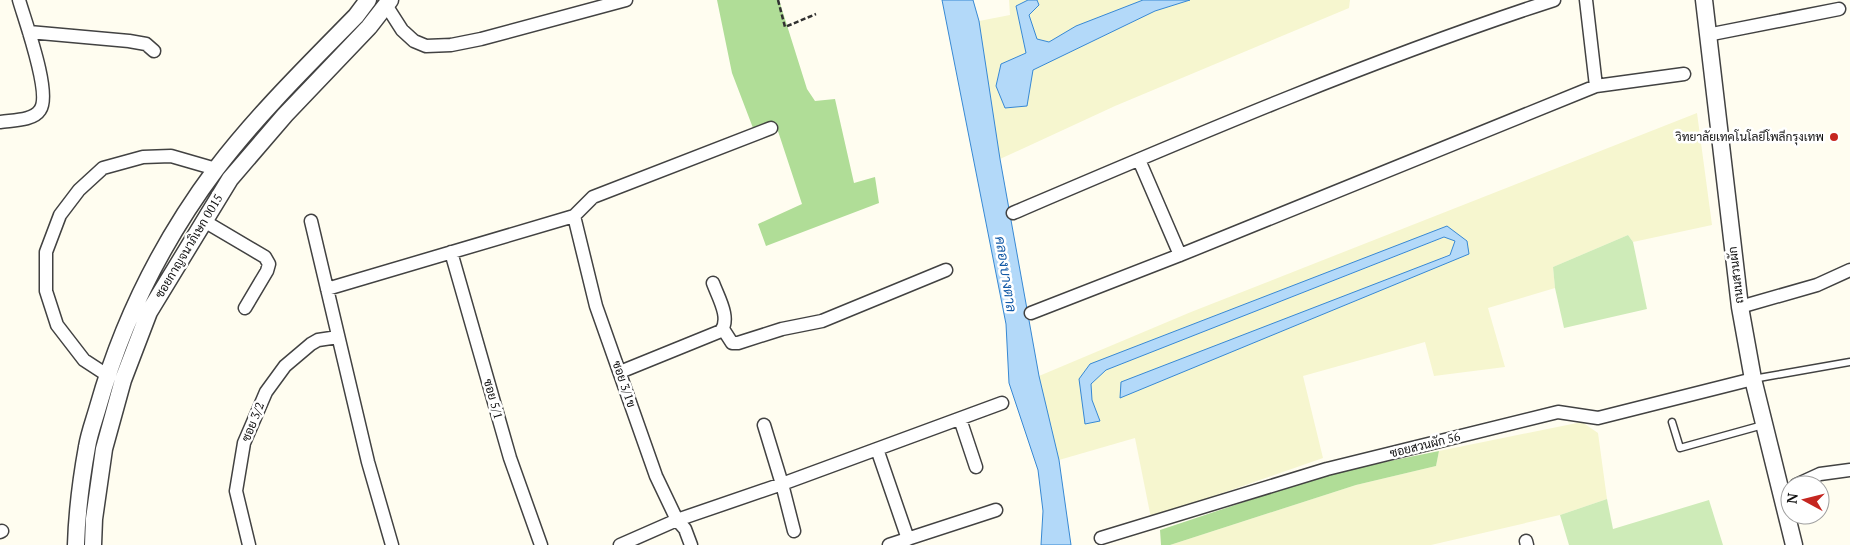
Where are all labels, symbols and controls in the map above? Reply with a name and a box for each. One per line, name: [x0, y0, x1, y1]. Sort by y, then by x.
place label: วิทยาลัยเทคโนโลยีโพลีกรุงเทพ: [1675, 129, 1824, 146]
marker: วิทยาลัยเทคโนโลยีโพลีกรุงเทพ: [1828, 131, 1840, 143]
street label: ซอยกาญจนาภิเษก 0015: [152, 191, 226, 301]
water label: คลองบางตาล: [991, 235, 1022, 313]
street label: ถนนสวนผัก: [1725, 246, 1746, 304]
street label: ซอย 3/1ข: [610, 359, 639, 409]
street label: ซอย 5/1: [481, 377, 506, 421]
street label: ซอย 3/2: [238, 400, 267, 444]
street label: ซอยสวนผัก 56: [1388, 428, 1462, 461]
north arrow: [1780, 475, 1830, 525]
text: N: [1782, 492, 1802, 505]

